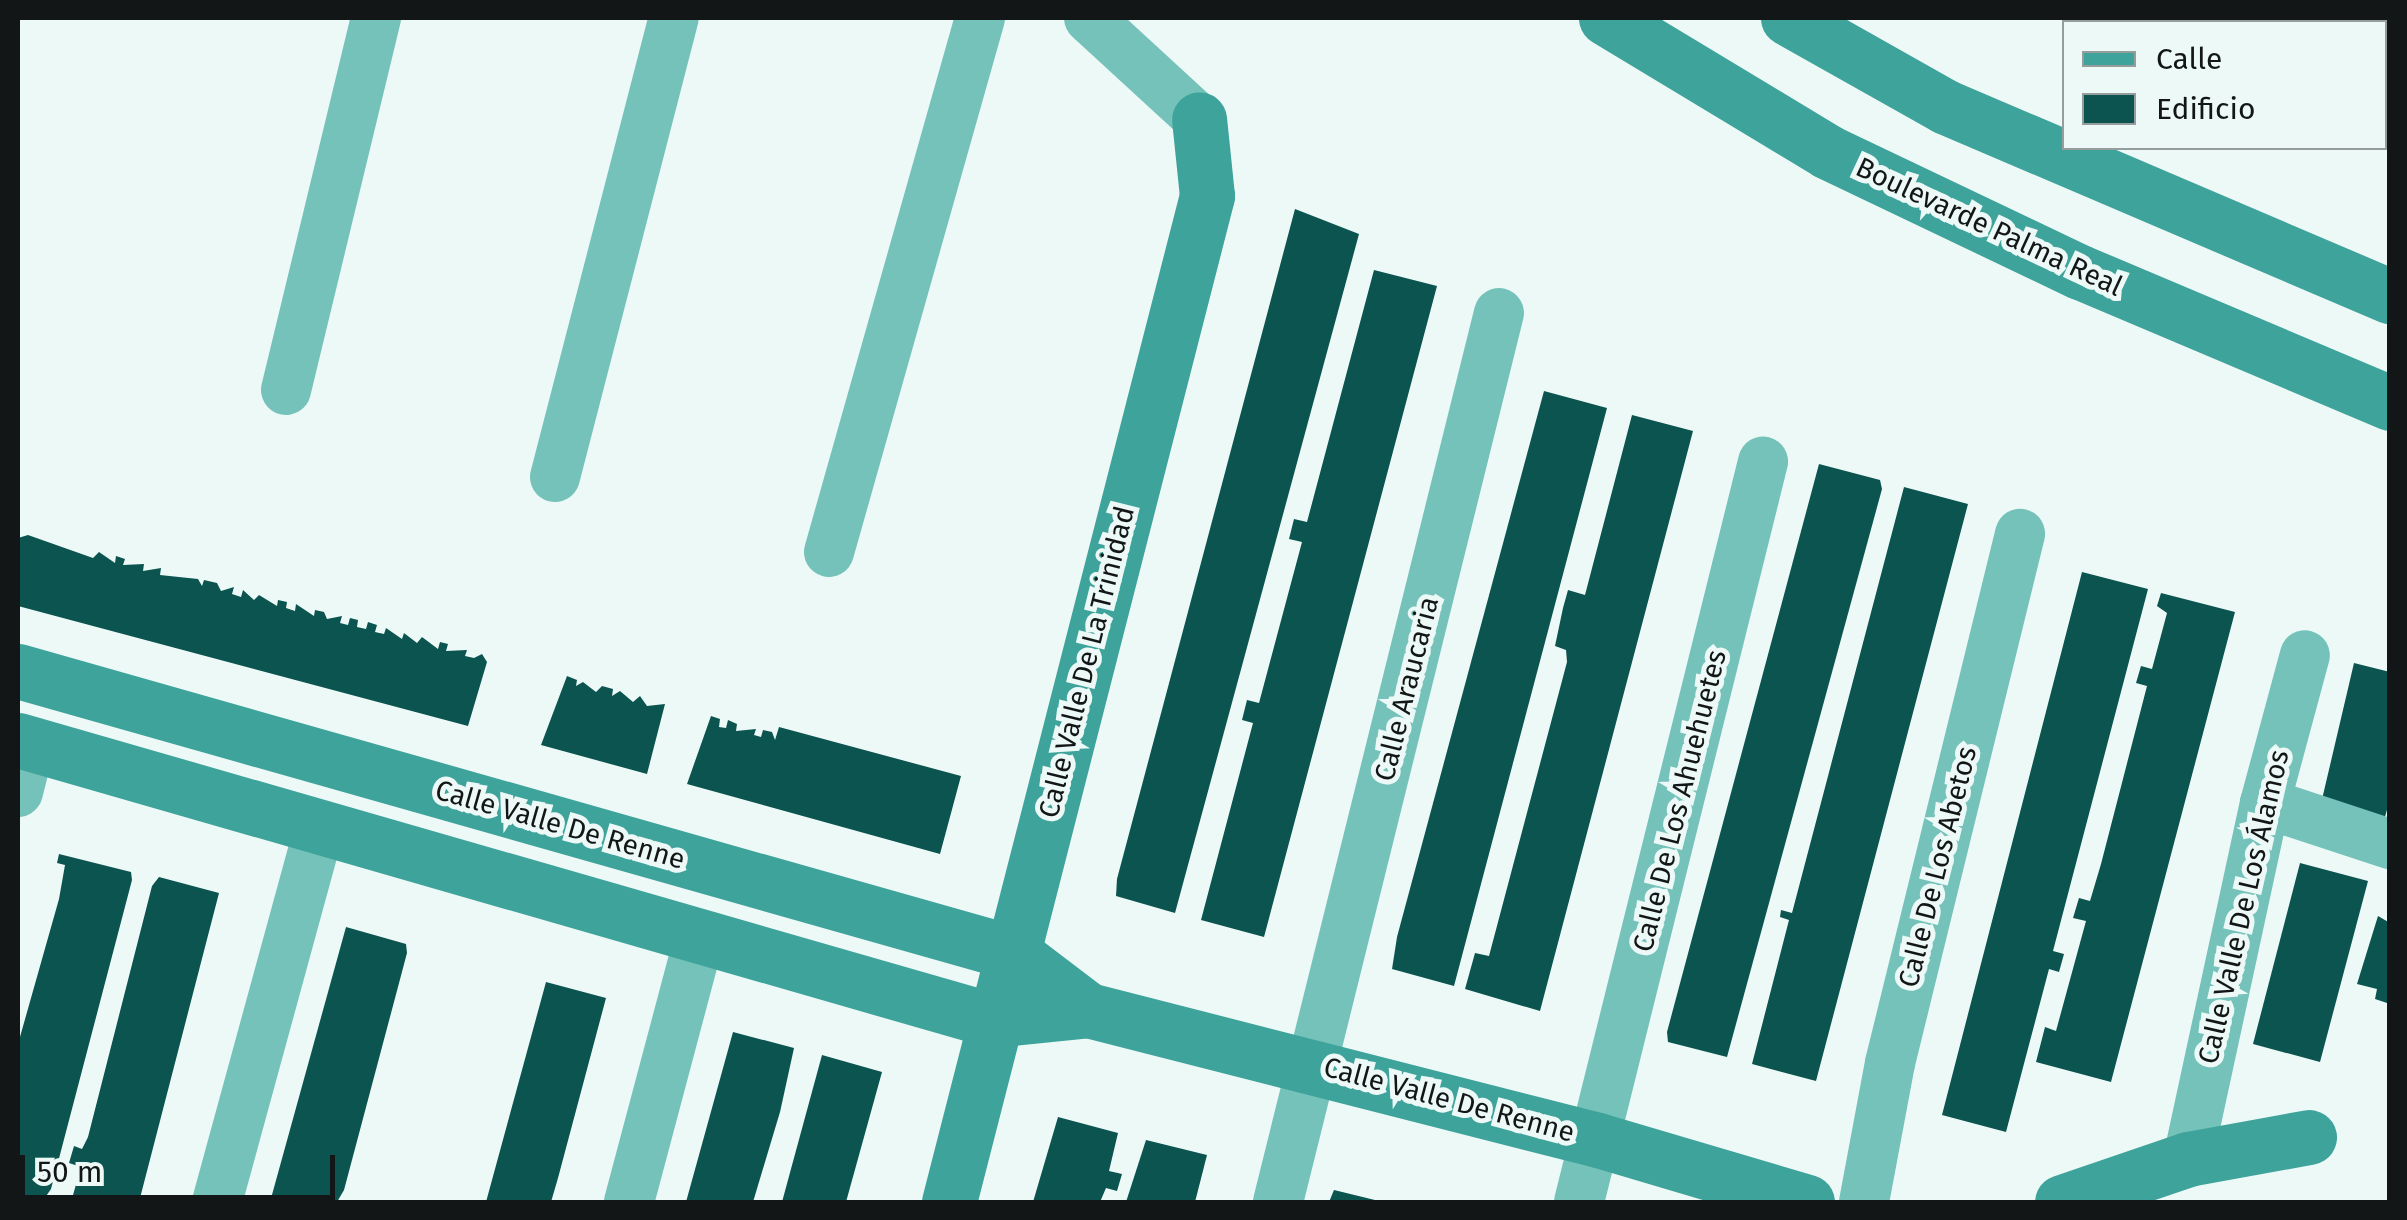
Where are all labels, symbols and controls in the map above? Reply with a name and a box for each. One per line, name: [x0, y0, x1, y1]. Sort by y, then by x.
legend: [2062, 20, 2387, 150]
text: Calle: [2156, 41, 2222, 77]
text: Edificio: [2156, 91, 2255, 127]
street label: Boulevarde Palma Real: [1850, 150, 2128, 304]
street label: Calle Valle De La Trinidad: [1032, 503, 1142, 821]
street label: Calle Araucaria: [1368, 593, 1446, 785]
street label: Calle De Los Ahuehuetes: [1626, 646, 1734, 956]
street label: Calle De Los Abetos: [1892, 743, 1984, 991]
street label: Calle Valle De Los Álamos: [2192, 747, 2296, 1067]
street label: Calle Valle De Renne: [431, 773, 689, 877]
street label: Calle Valle De Renne: [1320, 1050, 1578, 1150]
scale bar: [25, 1135, 340, 1197]
text: 50 m: [37, 1154, 102, 1190]

